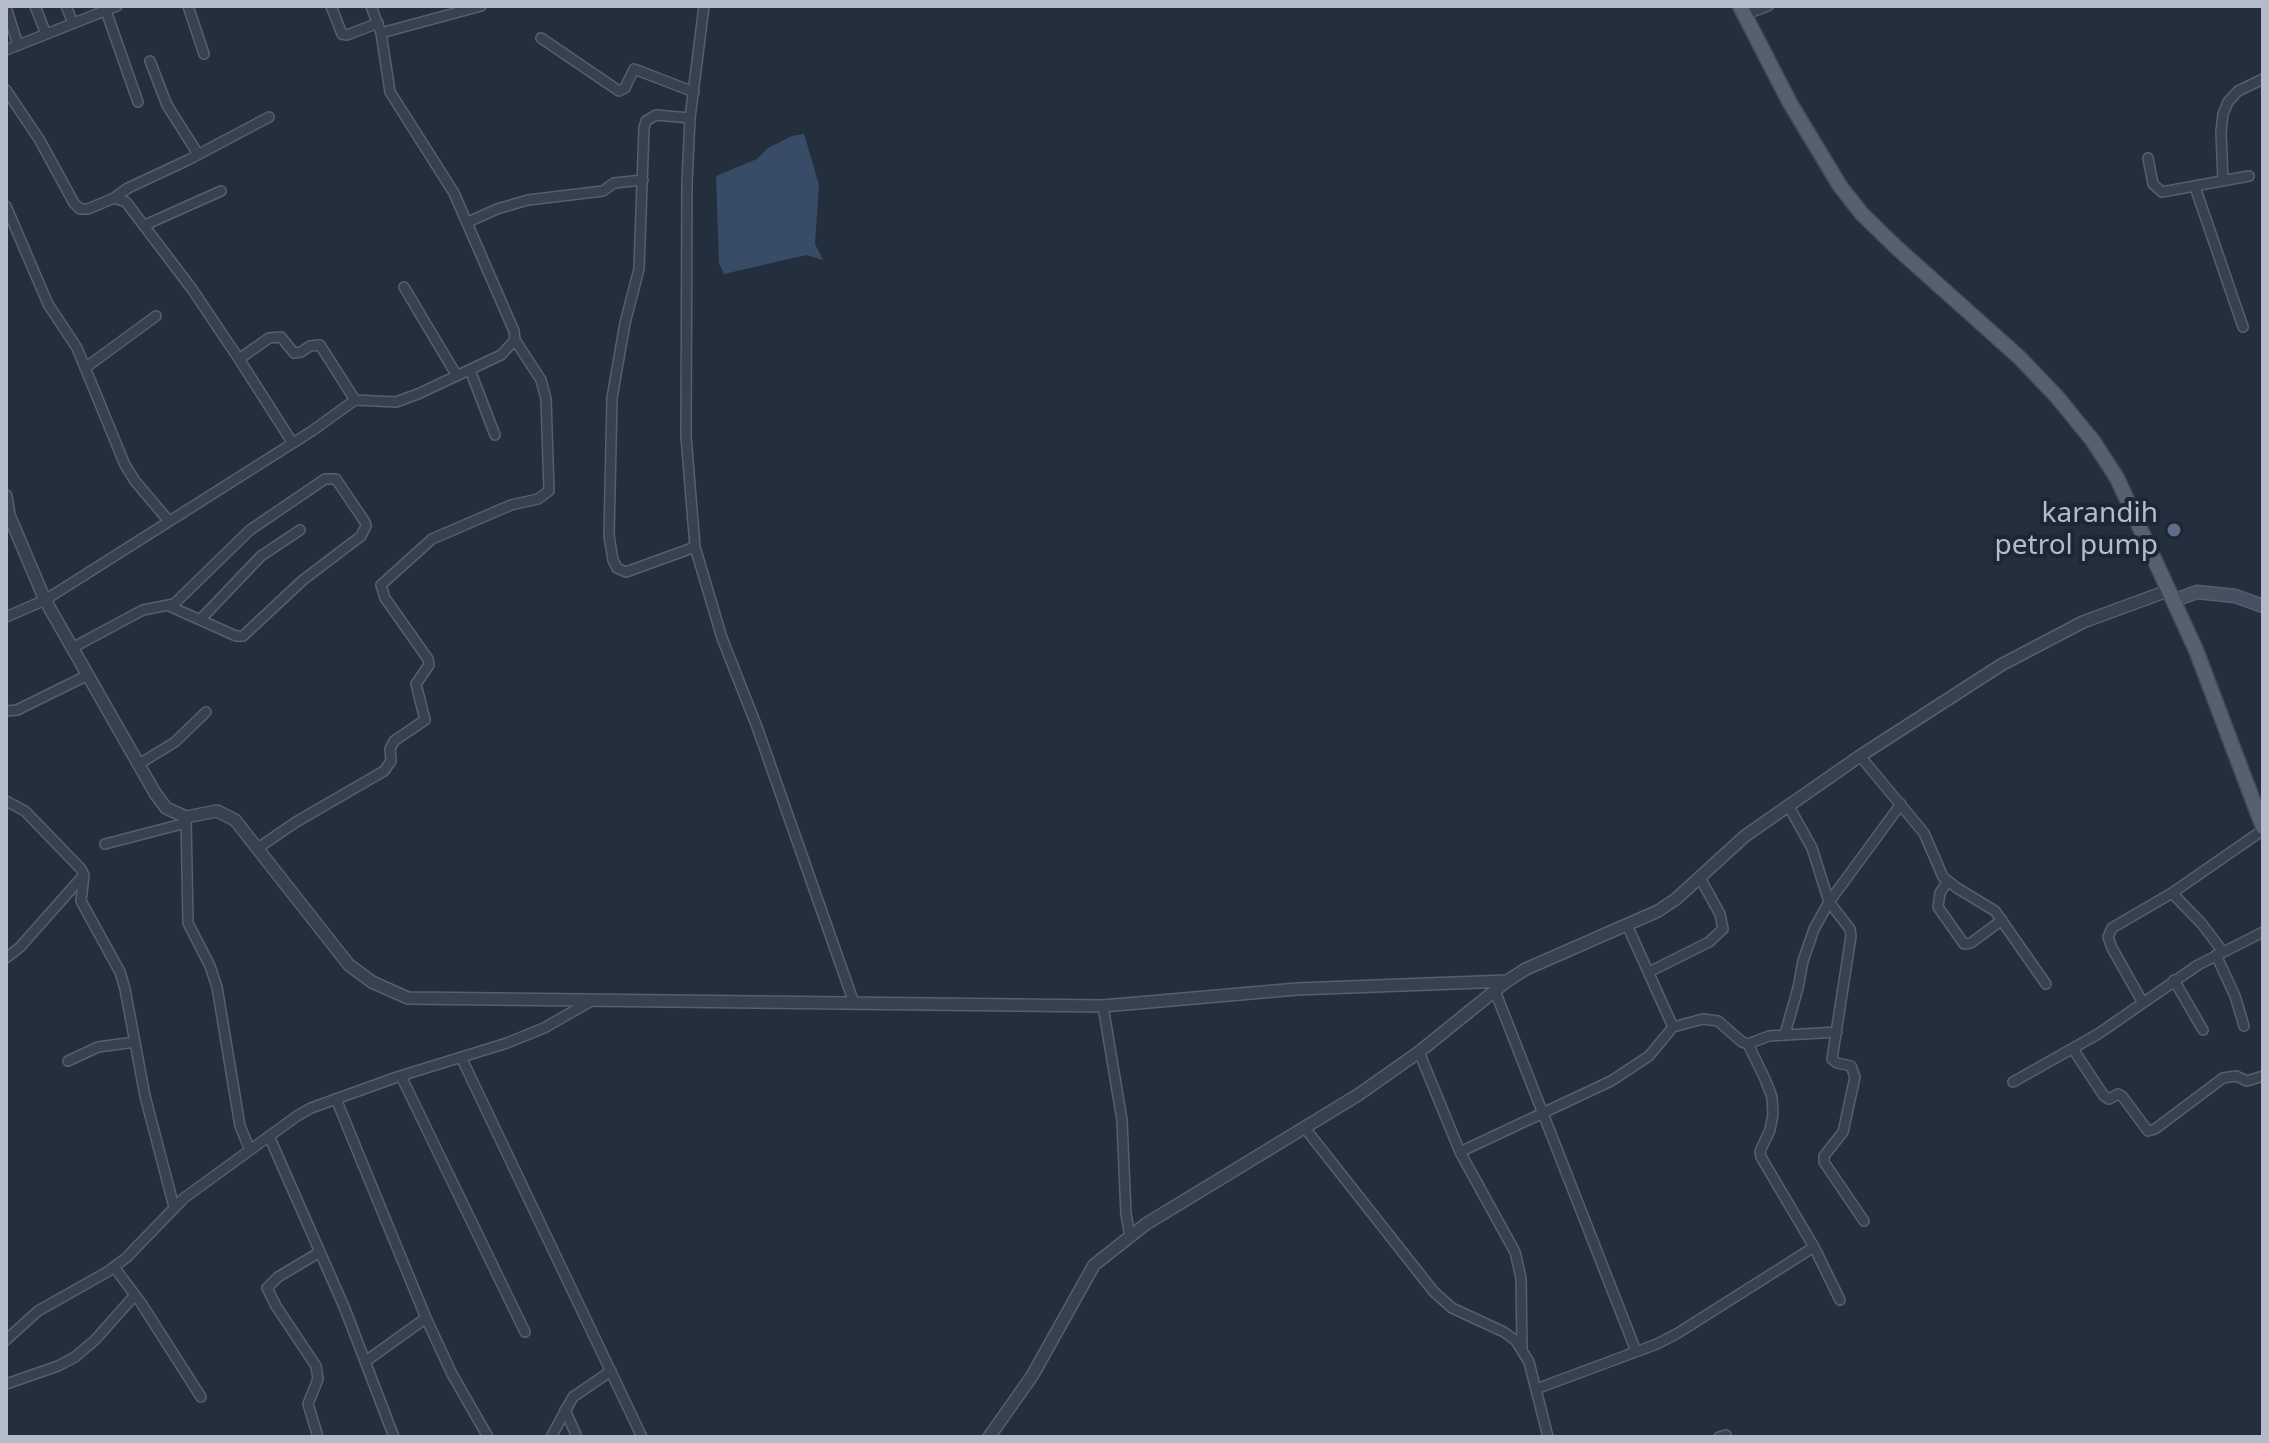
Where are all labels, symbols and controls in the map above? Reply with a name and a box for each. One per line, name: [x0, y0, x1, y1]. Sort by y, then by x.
place label: karandih petrol pump: [1995, 497, 2158, 563]
marker: karandih petrol pump: [2165, 521, 2183, 539]

